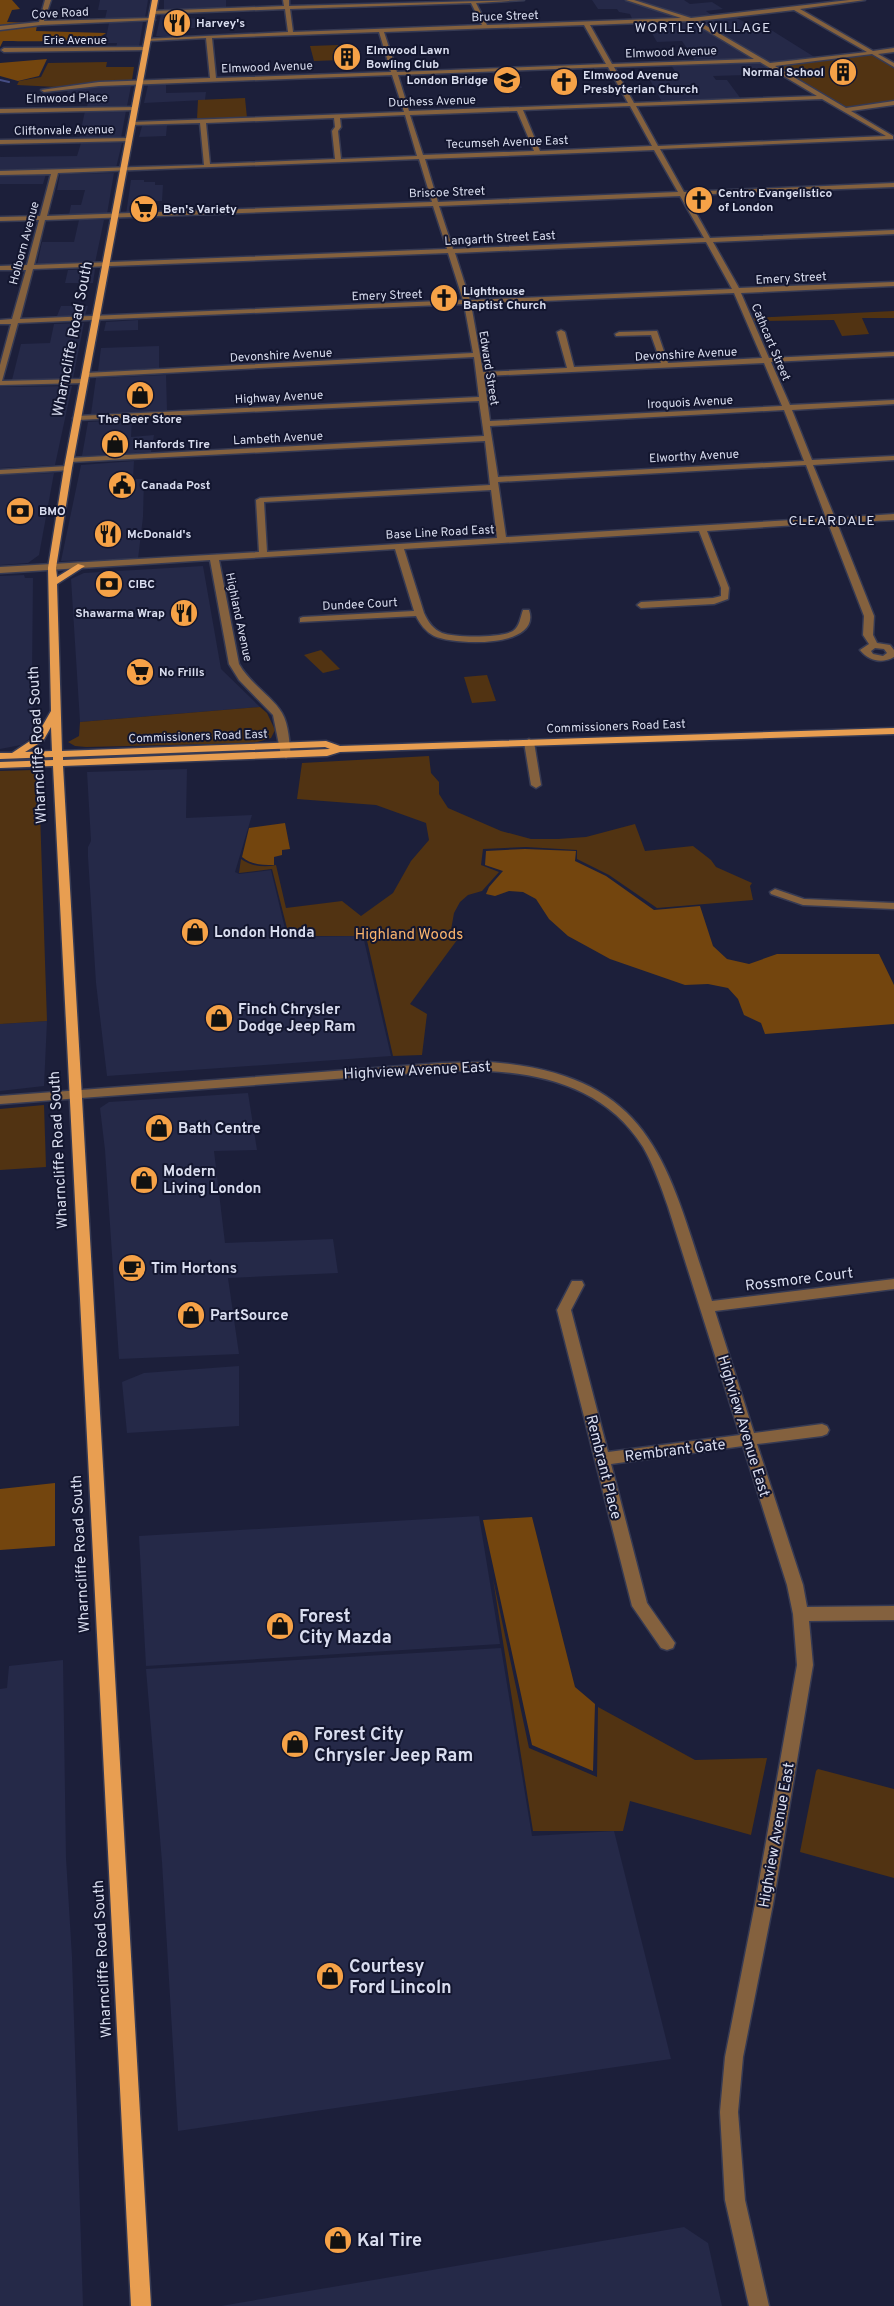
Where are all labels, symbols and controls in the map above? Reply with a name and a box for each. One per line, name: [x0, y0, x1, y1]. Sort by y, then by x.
street label: Cove Road: [31, 5, 89, 23]
restaurant icon: Harvey's: [162, 8, 192, 38]
street label: Bruce Street: [471, 8, 539, 26]
place label: Harvey's: [196, 16, 245, 32]
district label: WORTLEY VILLAGE: [634, 20, 772, 37]
street label: Erie Avenue: [43, 33, 107, 49]
building icon: Elmwood Lawn Bowling Club: [332, 42, 362, 72]
place label: Elmwood Lawn Bowling Club: [366, 43, 450, 73]
street label: Elmwood Avenue: [625, 43, 717, 63]
building icon: Normal School: [828, 57, 858, 87]
street label: Elmwood Avenue: [221, 58, 313, 78]
school or university icon: London Bridge: [492, 65, 522, 95]
place label: Normal School: [742, 65, 824, 81]
church icon: Elmwood Avenue Presbyterian Church: [549, 67, 579, 97]
place label: Elmwood Avenue Presbyterian Church: [583, 68, 698, 98]
place label: London Bridge: [407, 73, 488, 89]
street label: Elmwood Place: [26, 90, 108, 108]
street label: Duchess Avenue: [388, 92, 476, 112]
street label: Cliftonvale Avenue: [14, 122, 114, 140]
street label: Tecumseh Avenue East: [445, 133, 569, 153]
street label: Briscoe Street: [409, 184, 485, 202]
church icon: Centro Evangelistico of London: [684, 185, 714, 215]
place label: Centro Evangelistico of London: [718, 186, 833, 216]
supermarket icon: Ben's Variety: [129, 194, 159, 224]
street label: Holborn Avenue: [6, 200, 44, 287]
place label: Ben's Variety: [163, 202, 237, 218]
street label: Langarth Street East: [444, 228, 556, 250]
street label: Wharncliffe Road South: [49, 260, 98, 419]
street label: Emery Street: [755, 269, 827, 289]
church icon: Lighthouse Baptist Church: [429, 283, 459, 313]
place label: Lighthouse Baptist Church: [463, 284, 546, 314]
street label: Emery Street: [351, 287, 423, 305]
street label: Cathcart Street: [747, 301, 794, 384]
street label: Edward Street: [474, 330, 502, 407]
street label: Devonshire Avenue: [634, 344, 738, 366]
street label: Devonshire Avenue: [229, 345, 333, 367]
shop icon: The Beer Store: [125, 380, 155, 410]
street label: Highway Avenue: [234, 388, 324, 408]
street label: Iroquois Avenue: [647, 393, 733, 413]
place label: The Beer Store: [98, 412, 182, 428]
shop icon: Hanfords Tire: [100, 429, 130, 459]
street label: Lambeth Avenue: [233, 429, 323, 449]
place label: Hanfords Tire: [134, 437, 210, 453]
street label: Elworthy Avenue: [649, 447, 739, 467]
public building icon: Canada Post: [107, 470, 137, 500]
place label: Canada Post: [141, 478, 211, 494]
bank icon: BMO: [5, 496, 35, 526]
place label: BMO: [39, 504, 66, 520]
district label: CLEARDALE: [788, 513, 876, 530]
restaurant icon: McDonald's: [93, 519, 123, 549]
street label: Base Line Road East: [385, 522, 495, 544]
place label: McDonald's: [127, 527, 191, 543]
bank icon: CIBC: [94, 569, 124, 599]
street label: Highland Avenue: [221, 571, 255, 663]
place label: CIBC: [128, 577, 155, 593]
street label: Dundee Court: [322, 595, 398, 615]
restaurant icon: Shawarma Wrap: [169, 598, 199, 628]
place label: Shawarma Wrap: [75, 606, 165, 622]
supermarket icon: No Frills: [125, 657, 155, 687]
street label: Wharncliffe Road South: [25, 665, 52, 824]
place label: No Frills: [159, 665, 205, 681]
street label: Commissioners Road East: [546, 717, 686, 737]
street label: Commissioners Road East: [128, 727, 268, 747]
shop icon: London Honda: [180, 917, 210, 947]
place label: London Honda: [214, 924, 315, 943]
park label: Highland Woods: [355, 926, 463, 945]
place label: Finch Chrysler Dodge Jeep Ram: [238, 1001, 356, 1037]
shop icon: Finch Chrysler Dodge Jeep Ram: [204, 1003, 234, 1033]
street label: Highview Avenue East: [343, 1058, 491, 1085]
street label: Wharncliffe Road South: [46, 1070, 73, 1229]
shop icon: Bath Centre: [144, 1113, 174, 1143]
place label: Bath Centre: [178, 1120, 261, 1139]
place label: Modern Living London: [163, 1163, 261, 1199]
shop icon: Modern Living London: [129, 1165, 159, 1195]
cafe icon: Tim Hortons: [117, 1253, 147, 1283]
place label: Tim Hortons: [151, 1260, 237, 1279]
street label: Rossmore Court: [744, 1264, 854, 1297]
shop icon: PartSource: [176, 1300, 206, 1330]
place label: PartSource: [210, 1307, 289, 1326]
street label: Highview Avenue East: [712, 1353, 773, 1500]
street label: Rembrant Place: [580, 1413, 625, 1522]
street label: Rembrant Gate: [624, 1436, 727, 1467]
street label: Wharncliffe Road South: [68, 1474, 95, 1633]
place label: Forest City Mazda: [299, 1606, 392, 1650]
shop icon: Forest City Mazda: [265, 1611, 295, 1641]
place label: Forest City Chrysler Jeep Ram: [314, 1724, 473, 1768]
shop icon: Forest City Chrysler Jeep Ram: [280, 1729, 310, 1759]
street label: Highview Avenue East: [755, 1761, 800, 1909]
street label: Wharncliffe Road South: [90, 1879, 117, 2038]
place label: Courtesy Ford Lincoln: [349, 1956, 452, 2000]
shop icon: Courtesy Ford Lincoln: [315, 1961, 345, 1991]
shop icon: Kal Tire: [323, 2225, 353, 2255]
place label: Kal Tire: [357, 2230, 422, 2253]

